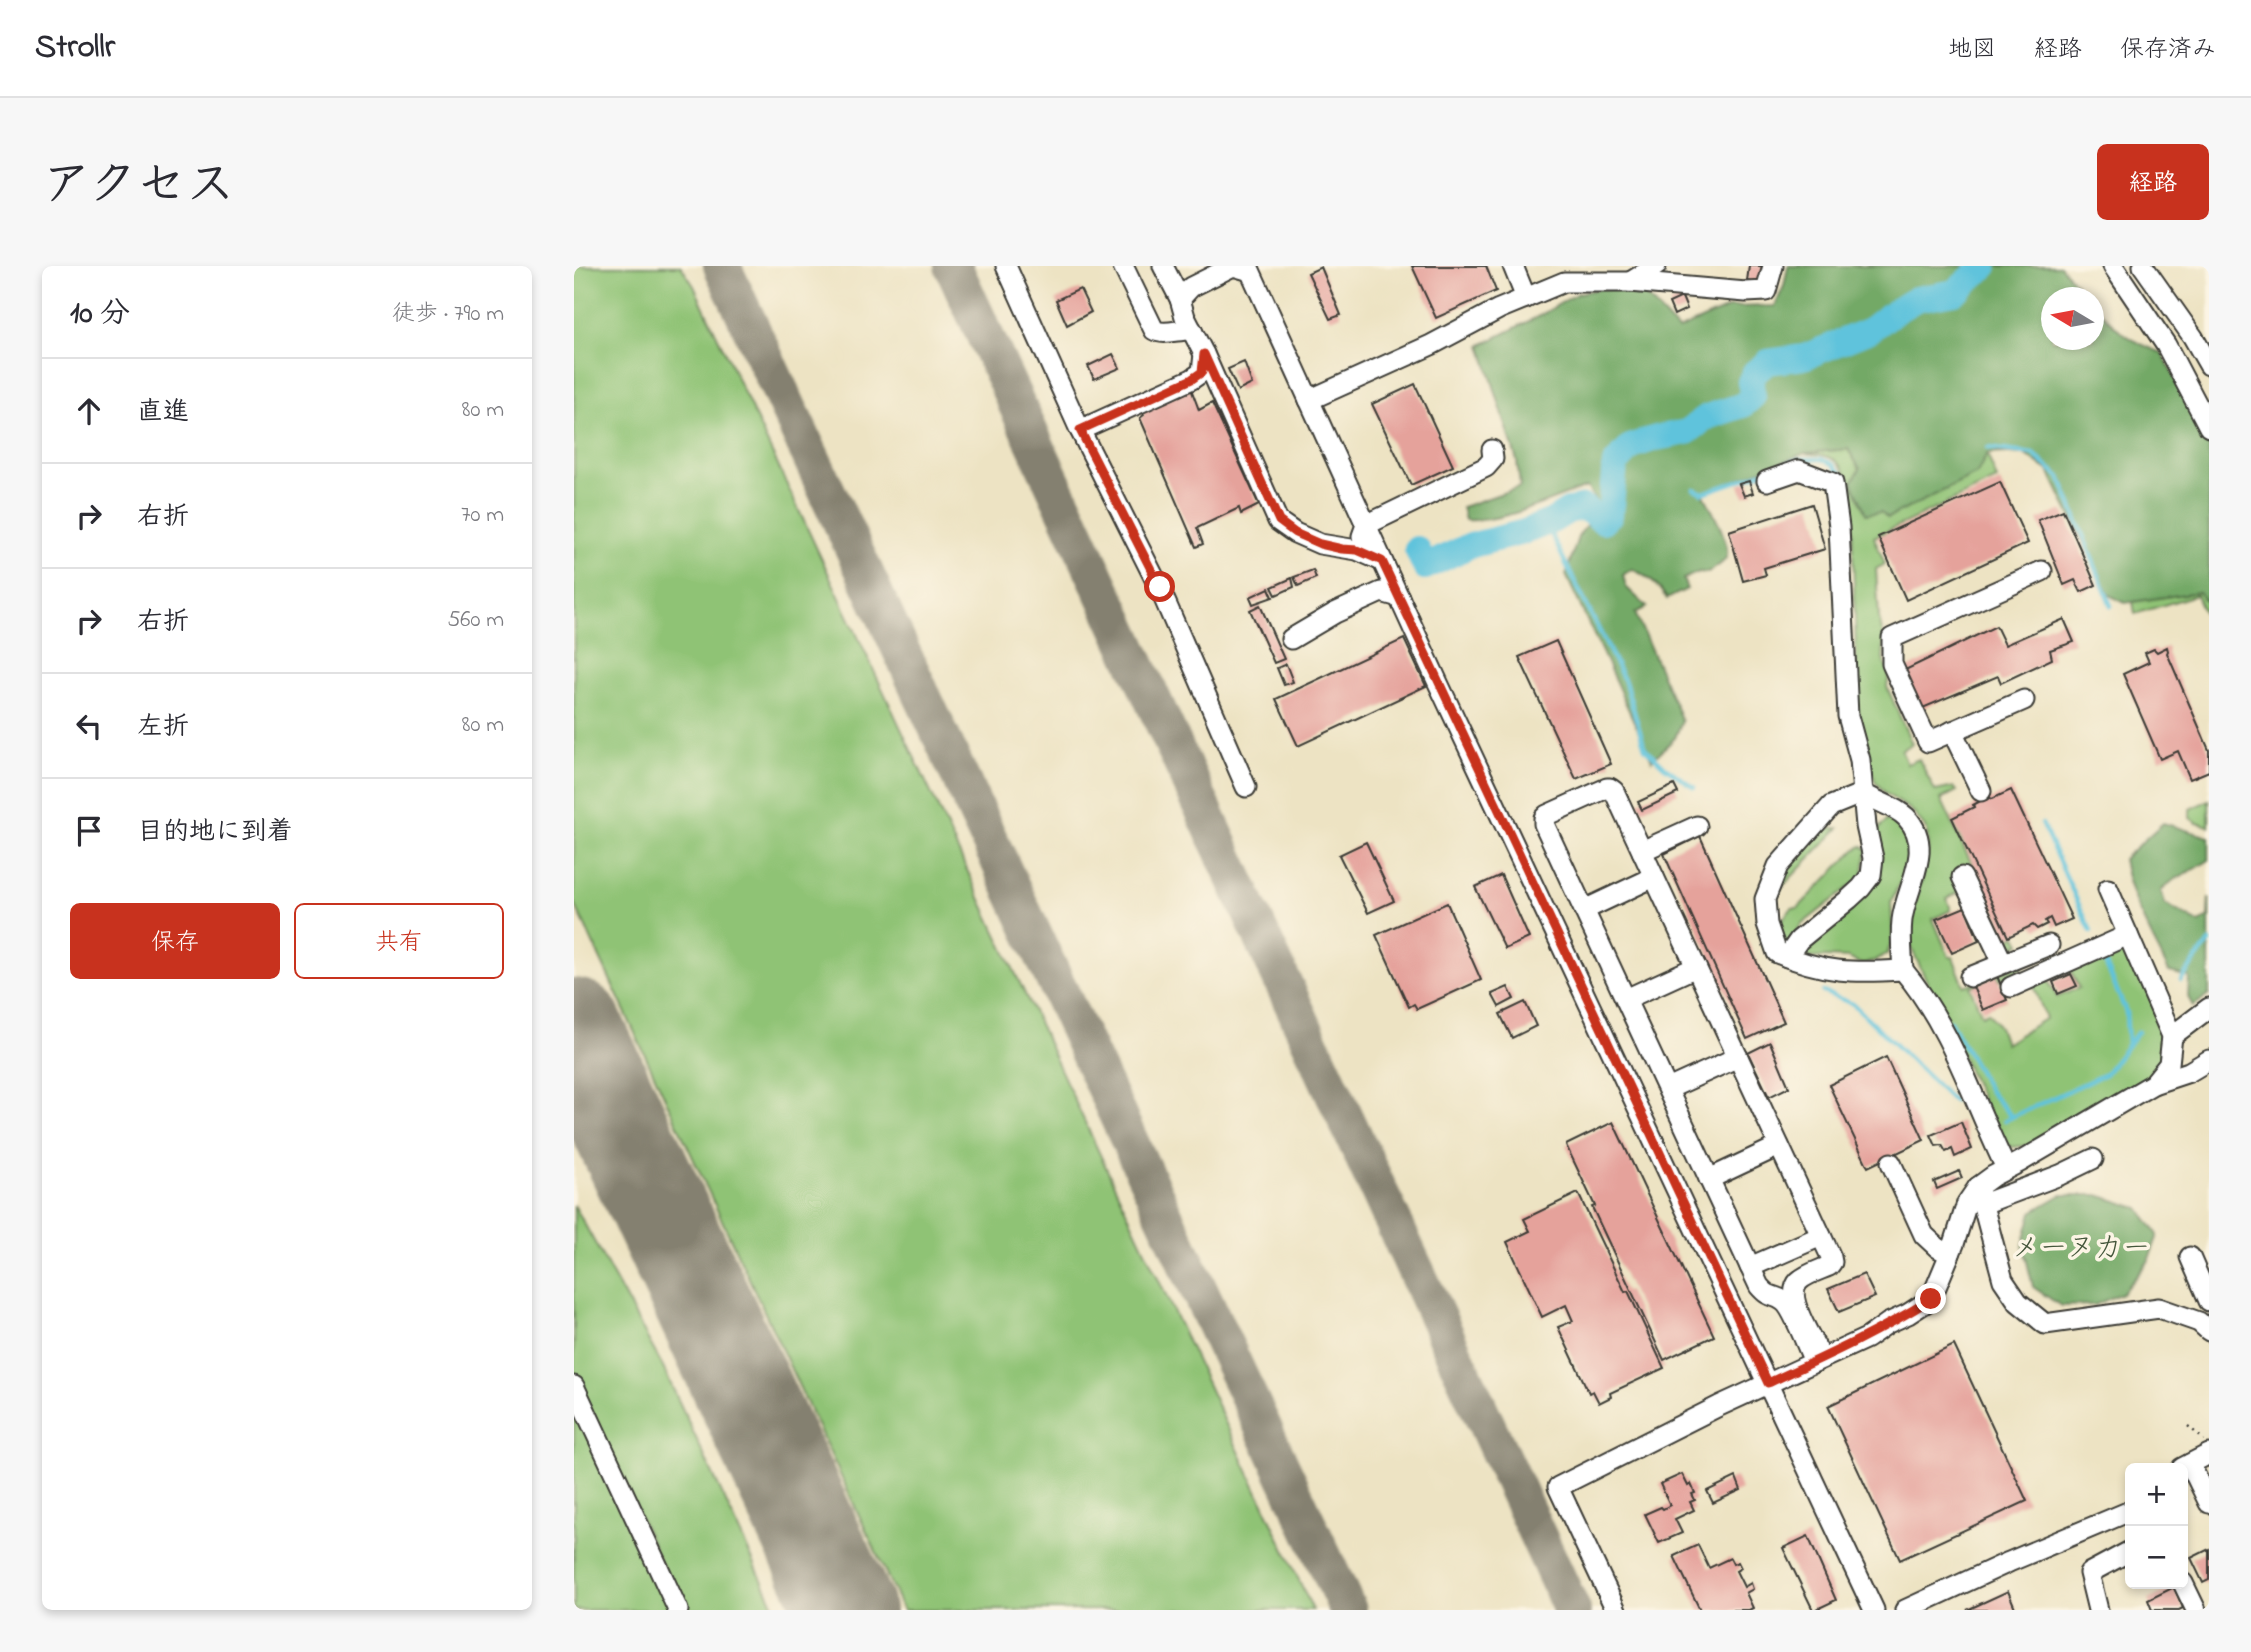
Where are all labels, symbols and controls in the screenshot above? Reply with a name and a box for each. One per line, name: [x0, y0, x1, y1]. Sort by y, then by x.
text: Strollr: [35, 24, 115, 72]
text: 地図: [1948, 33, 1996, 68]
text: 経路: [2034, 33, 2082, 68]
text: 保存済み: [2120, 33, 2216, 68]
button: 経路: [2097, 144, 2209, 220]
text: アクセス: [42, 151, 235, 223]
north arrow: [2041, 287, 2104, 350]
text: 10 分: [70, 293, 130, 337]
text: 徒歩 · 790 m: [392, 298, 504, 331]
icon: ahead: [70, 392, 108, 430]
text: 直進: [137, 394, 189, 432]
text: 80 m: [462, 394, 504, 427]
icon: right: [70, 497, 108, 535]
text: 右折: [137, 499, 189, 537]
text: 70 m: [461, 499, 504, 532]
route start: [1144, 571, 1175, 602]
icon: right: [70, 602, 108, 640]
text: 右折: [137, 604, 189, 642]
text: 560 m: [447, 604, 504, 637]
icon: left: [70, 707, 108, 745]
text: 左折: [137, 709, 189, 747]
text: 80 m: [462, 709, 504, 742]
icon: arrive: [70, 812, 108, 850]
text: 目的地に到着: [137, 814, 293, 852]
button: 保存: [70, 903, 280, 979]
button: 共有: [294, 903, 504, 979]
park label: メーヌカー: [2012, 1229, 2150, 1270]
route end: [1915, 1283, 1946, 1314]
map controls: [2125, 1463, 2188, 1589]
button: +: [2125, 1463, 2188, 1526]
button: −: [2125, 1526, 2188, 1589]

